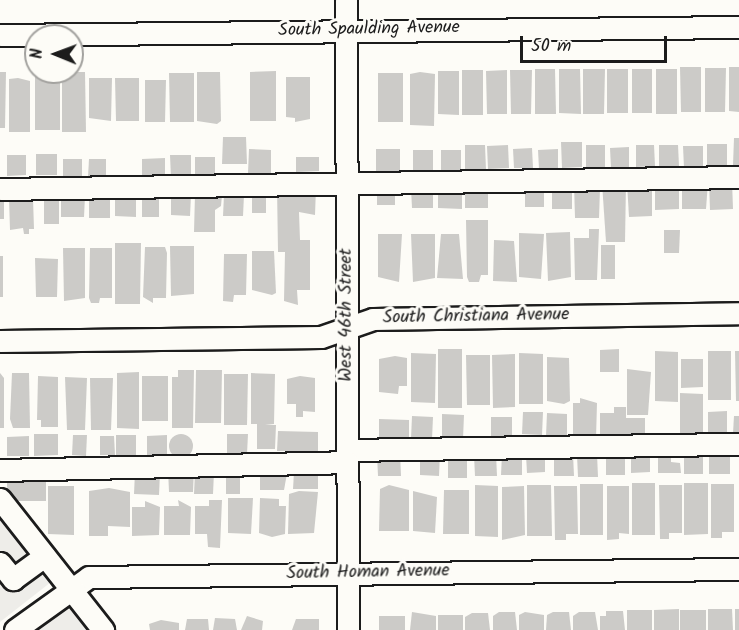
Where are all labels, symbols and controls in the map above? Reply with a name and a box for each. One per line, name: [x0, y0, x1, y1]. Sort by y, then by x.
street label: South Spaulding Avenue: [278, 18, 460, 42]
north arrow: [24, 24, 84, 84]
scale bar: [523, 24, 670, 62]
text: 50 m: [531, 32, 571, 61]
text: N: [25, 48, 50, 59]
street label: West 46th Street: [336, 248, 358, 382]
street label: South Christiana Avenue: [383, 305, 569, 329]
street label: South Homan Avenue: [286, 561, 450, 585]

